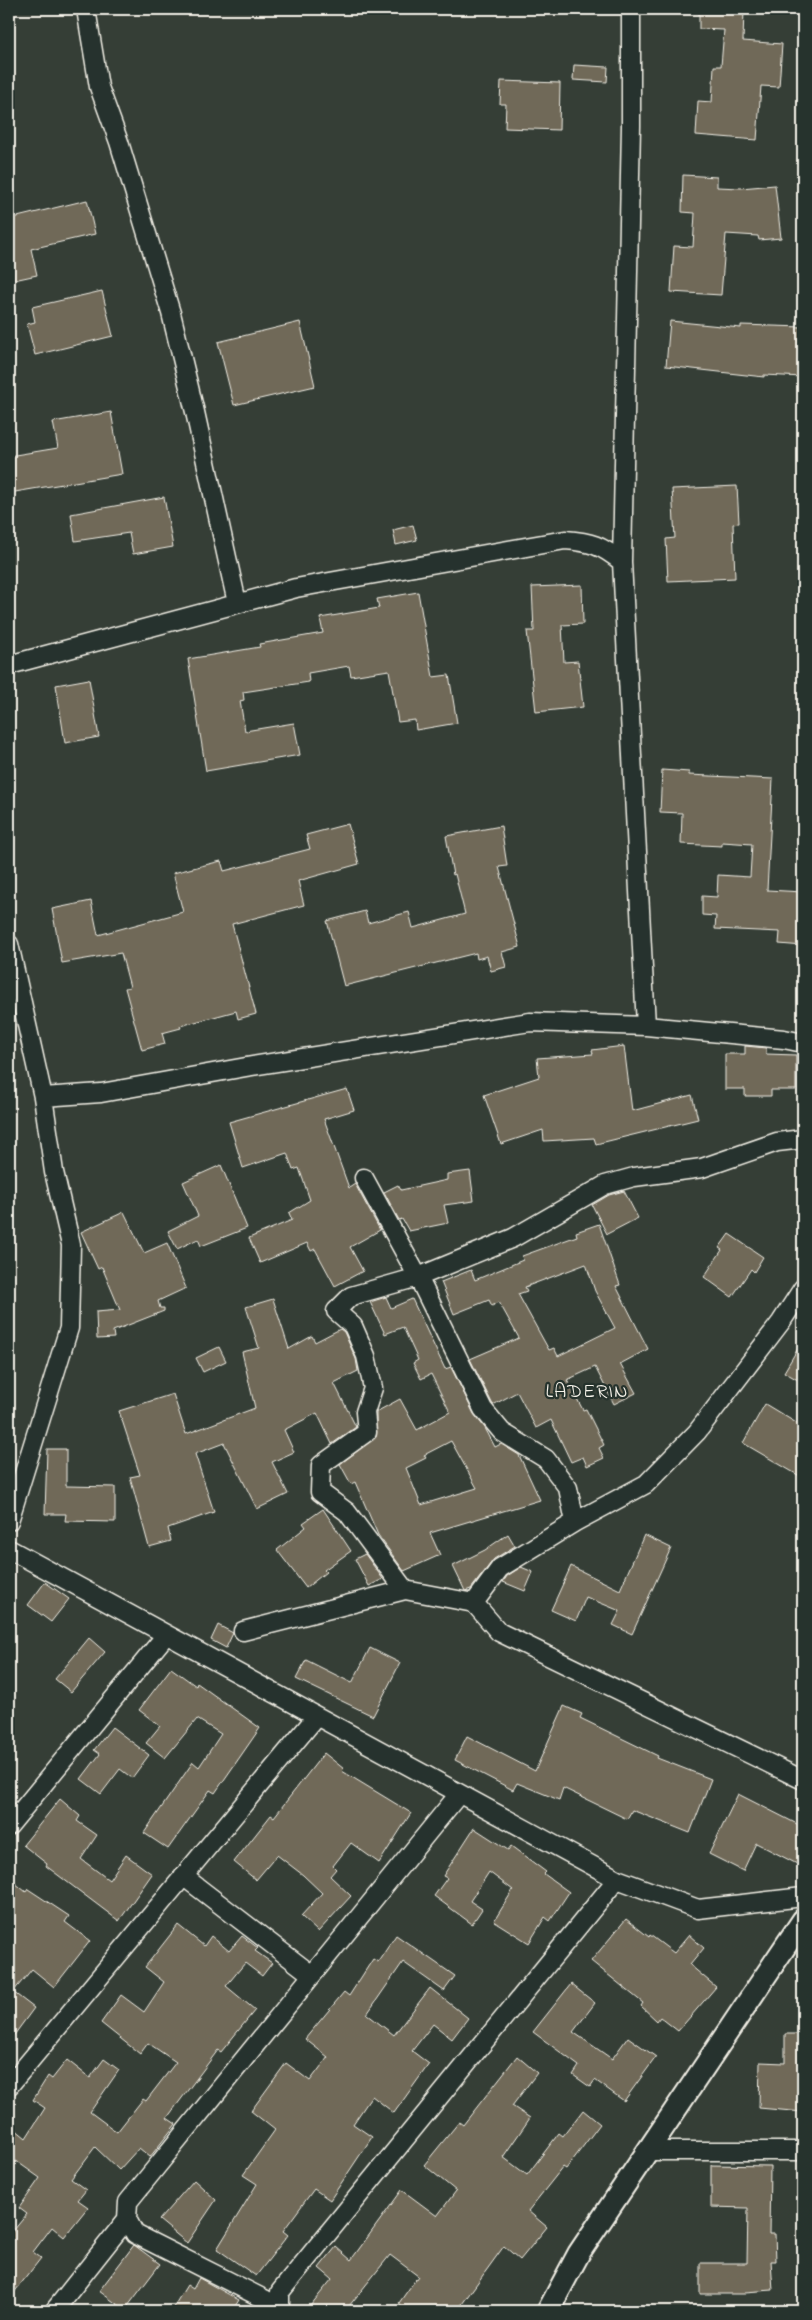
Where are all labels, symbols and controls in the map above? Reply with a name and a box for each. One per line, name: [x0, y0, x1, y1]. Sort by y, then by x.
district label: LADERIN: [546, 1378, 628, 1407]

